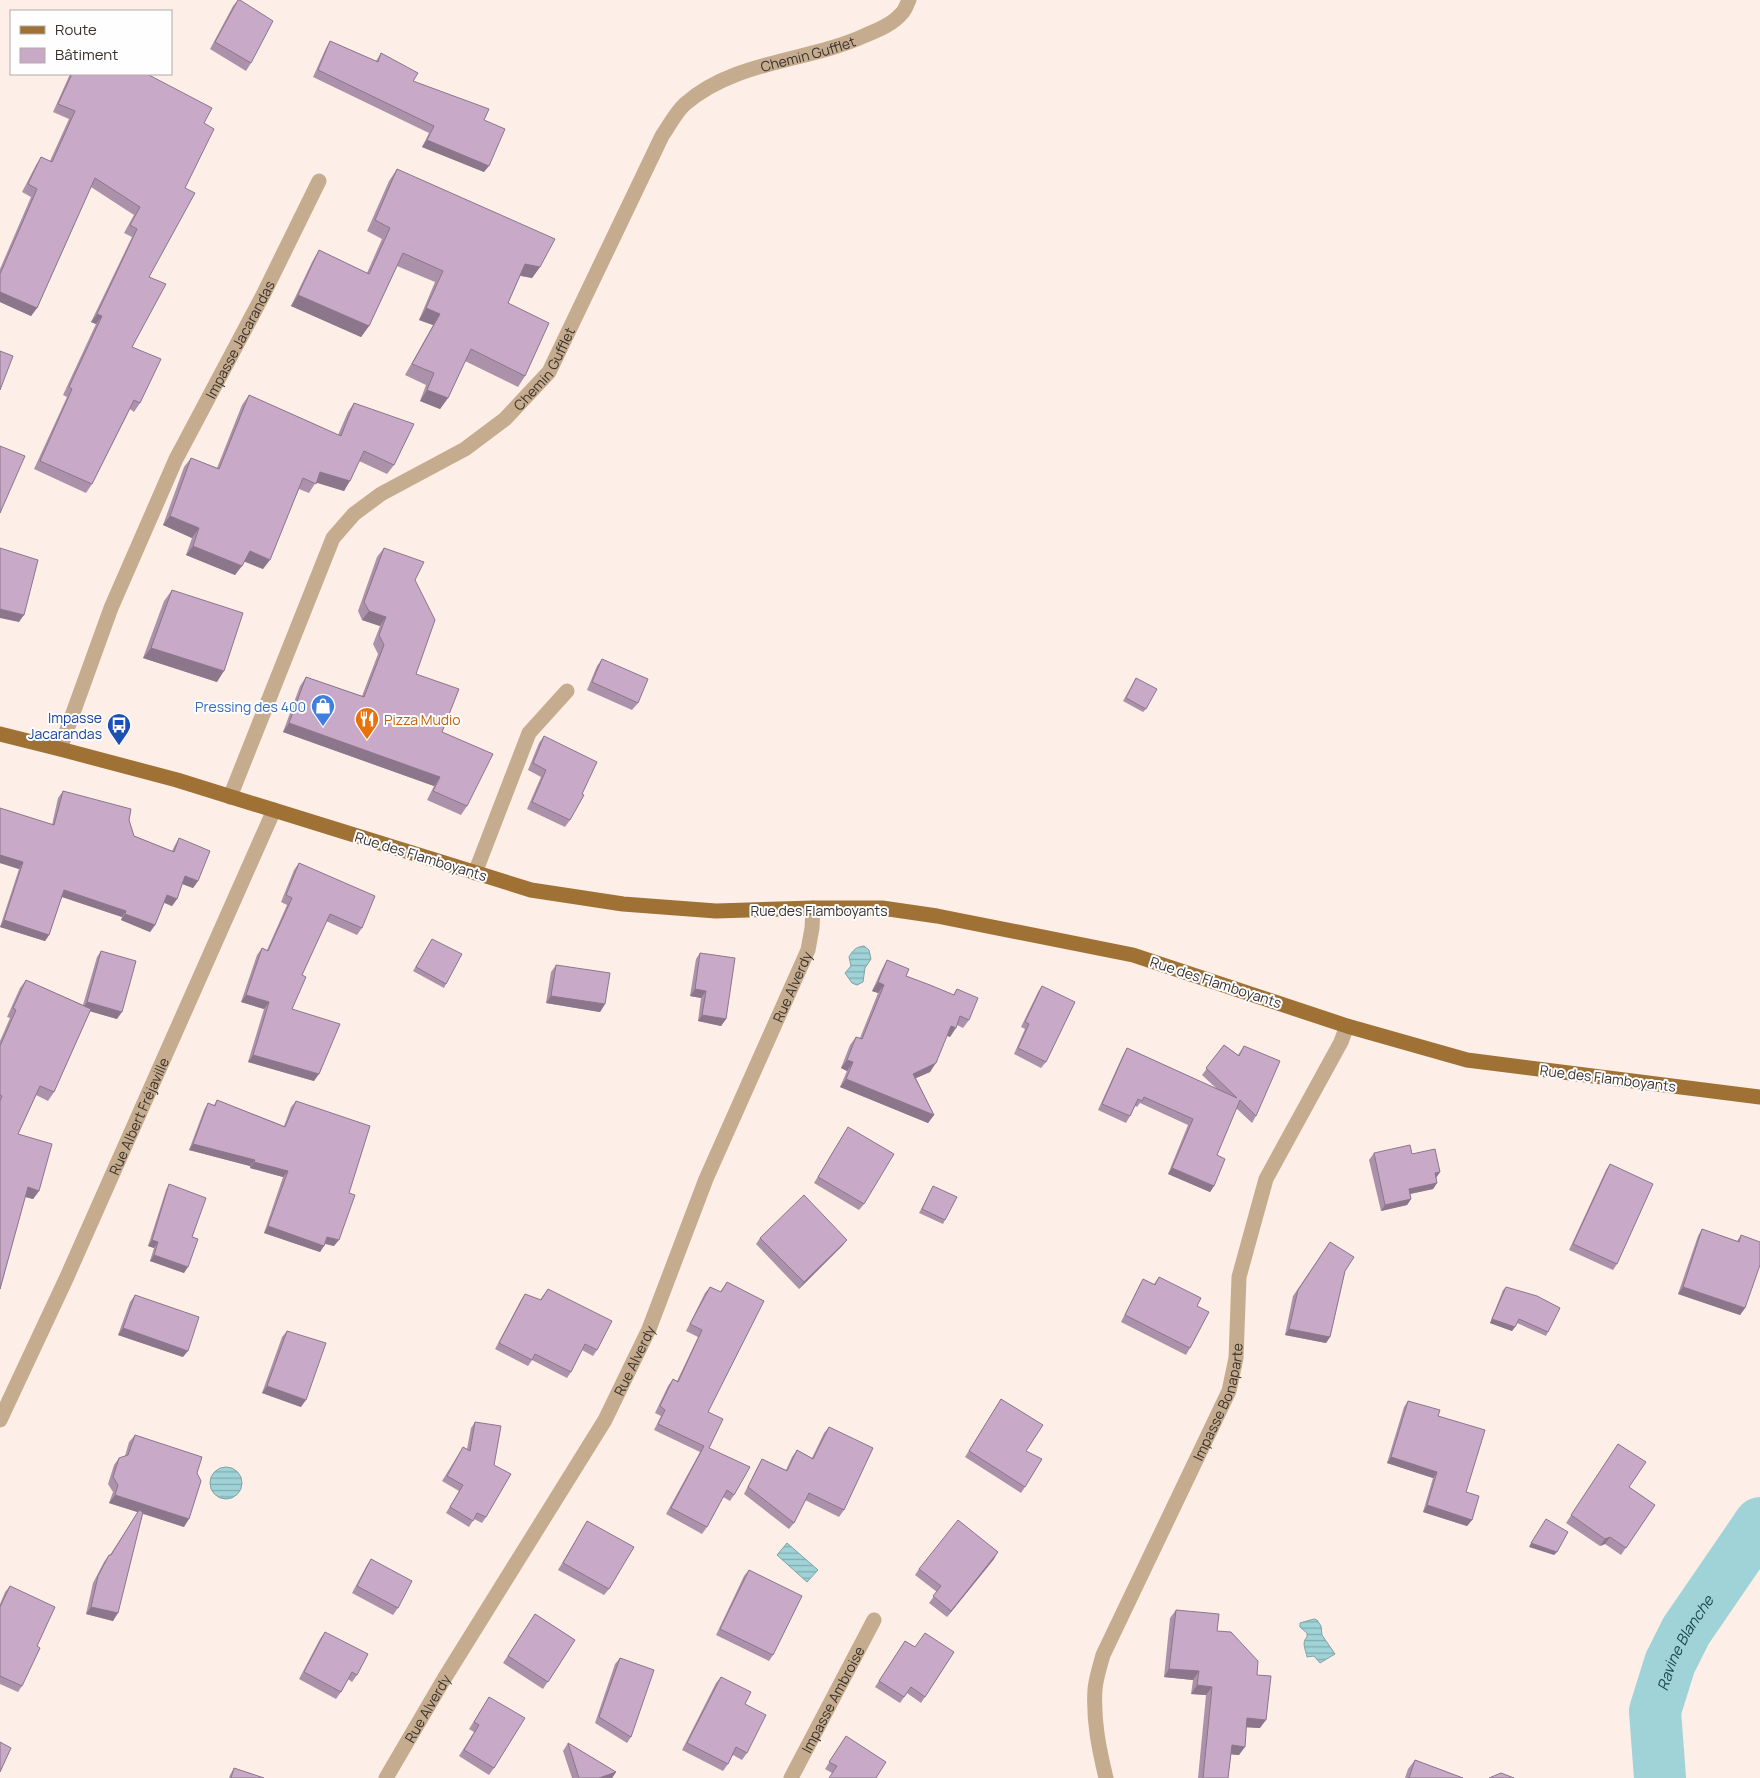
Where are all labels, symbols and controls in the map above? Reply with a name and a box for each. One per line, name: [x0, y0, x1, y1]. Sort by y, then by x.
legend: [10, 10, 172, 75]
text: Route: [55, 19, 97, 40]
street label: Chemin Gufflet: [758, 31, 858, 76]
text: Bâtiment: [55, 44, 118, 65]
street label: Impasse Jacarandas: [200, 277, 278, 402]
street label: Chemin Gufflet: [509, 323, 579, 414]
shop icon: Pressing des 400: [310, 693, 336, 727]
place label: Pressing des 400: [195, 697, 306, 716]
restaurant icon: Pizza Mudio: [354, 706, 380, 740]
place label: Impasse Jacarandas: [28, 708, 102, 743]
place label: Pizza Mudio: [384, 710, 461, 729]
bus stop icon: Impasse Jacarandas: [106, 712, 132, 746]
street label: Rue des Flamboyants: [353, 827, 489, 885]
street label: Rue des Flamboyants: [750, 901, 888, 920]
street label: Rue Alverdy: [768, 947, 816, 1025]
street label: Rue des Flamboyants: [1148, 952, 1284, 1012]
street label: Rue Albert Fréjaville: [104, 1054, 173, 1178]
street label: Rue des Flamboyants: [1539, 1060, 1677, 1096]
street label: Rue Alverdy: [609, 1321, 659, 1399]
street label: Impasse Bonaparte: [1188, 1343, 1246, 1464]
water label: Ravine Blanche: [1652, 1590, 1719, 1693]
street label: Impasse Ambroise: [797, 1643, 868, 1756]
street label: Rue Alverdy: [400, 1670, 455, 1746]

